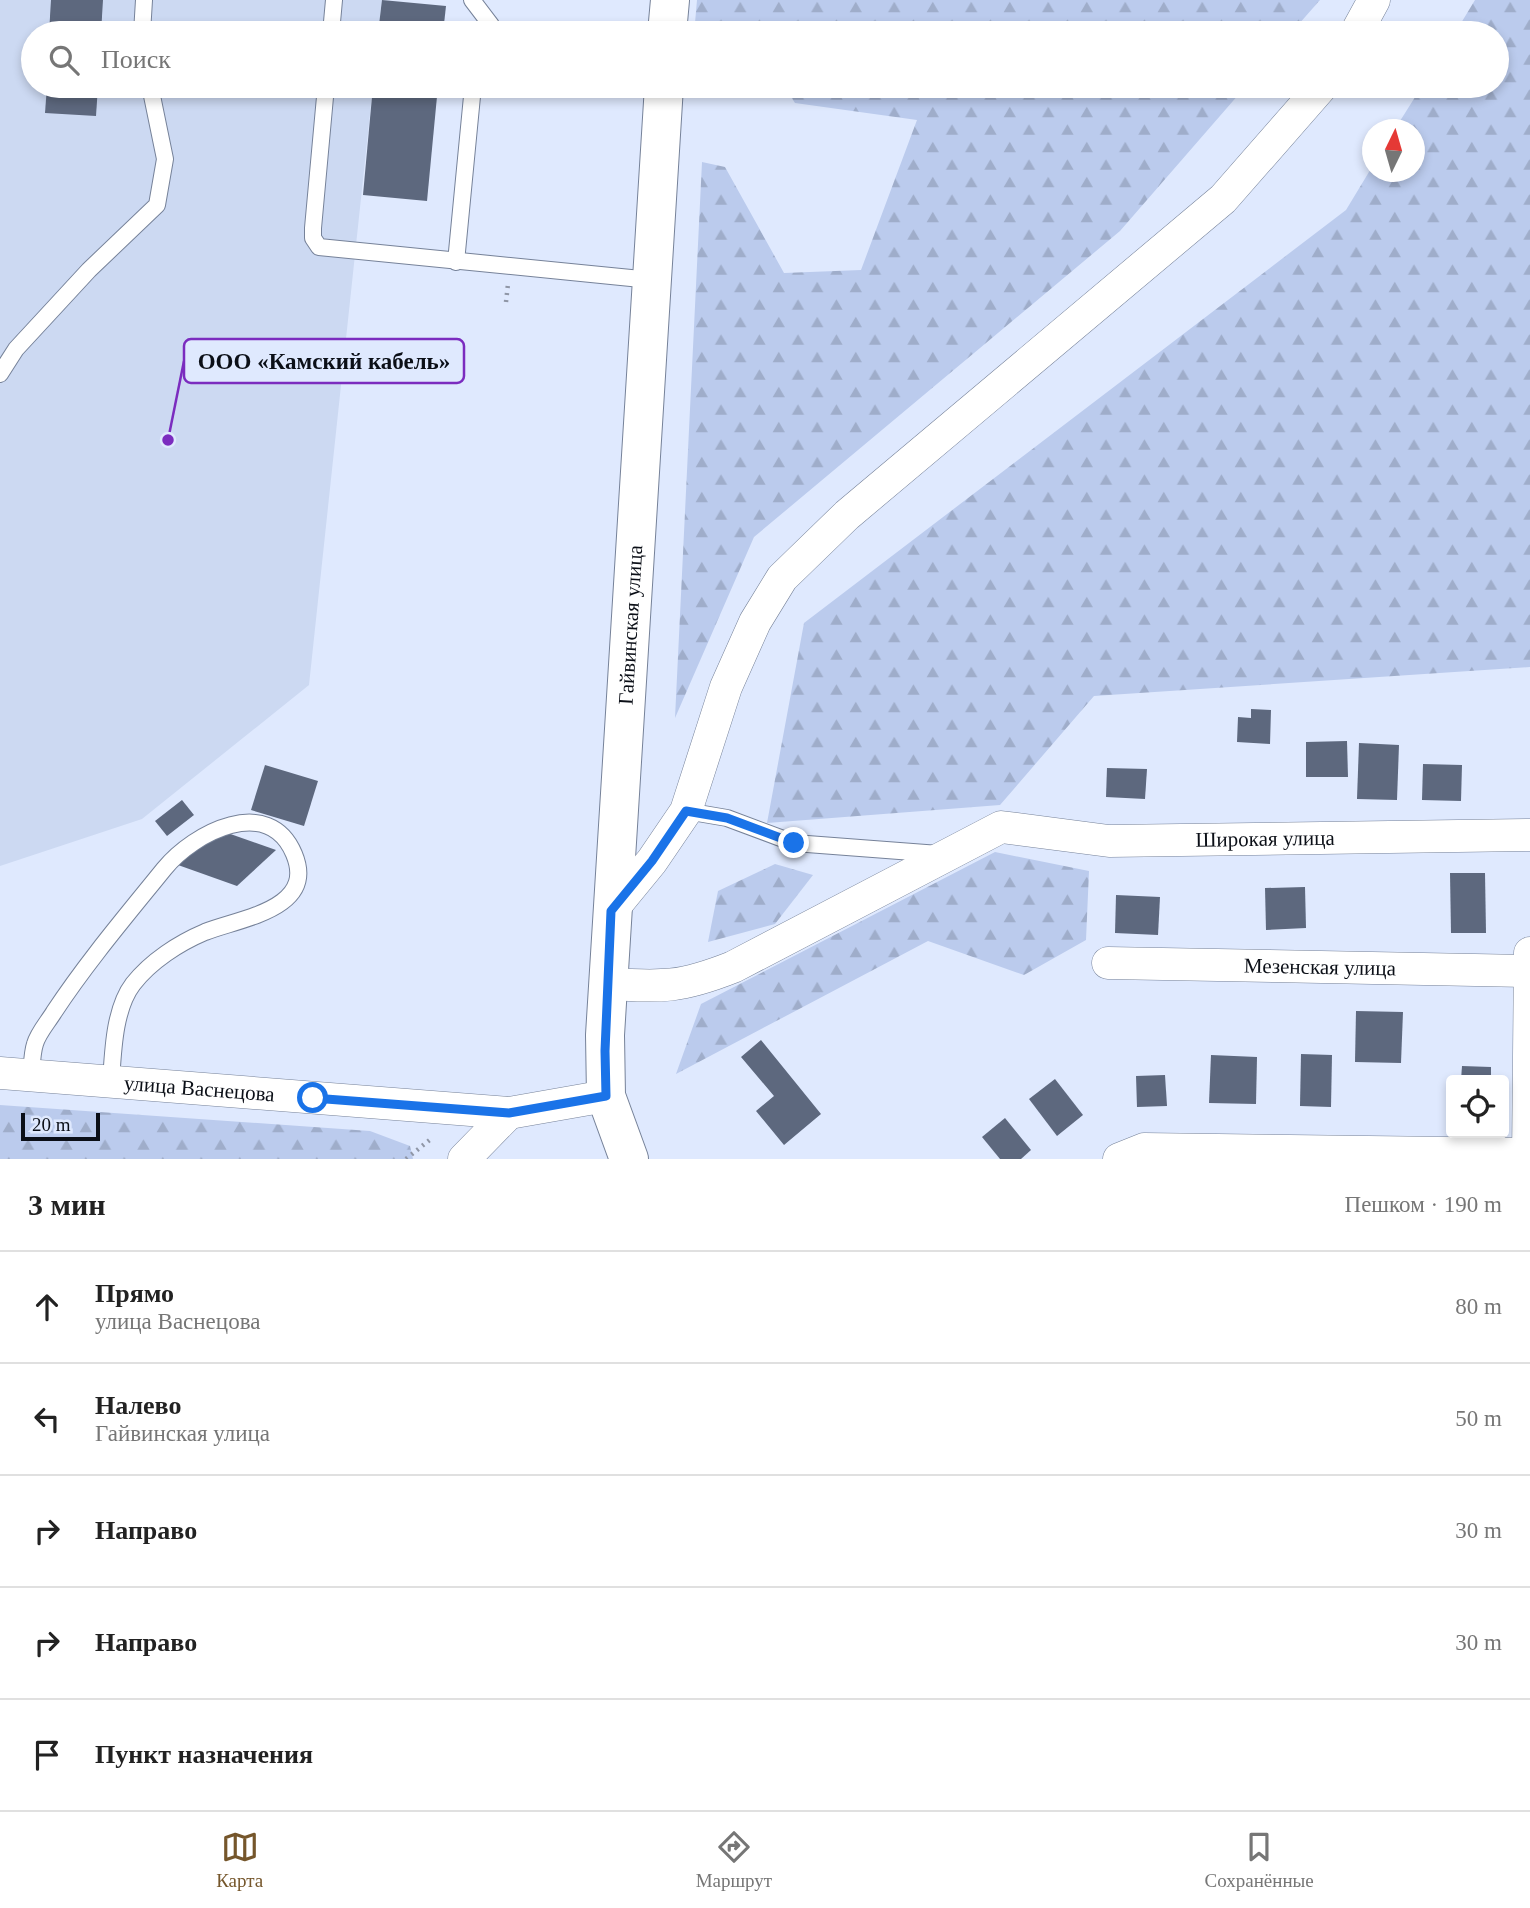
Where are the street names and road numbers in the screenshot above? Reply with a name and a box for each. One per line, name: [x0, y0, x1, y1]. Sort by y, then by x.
street label: Гайвинская улица: [614, 544, 647, 705]
street label: Широкая улица: [1195, 826, 1336, 852]
street label: Мезенская улица: [1244, 954, 1397, 980]
street label: улица Васнецова: [123, 1071, 276, 1107]

